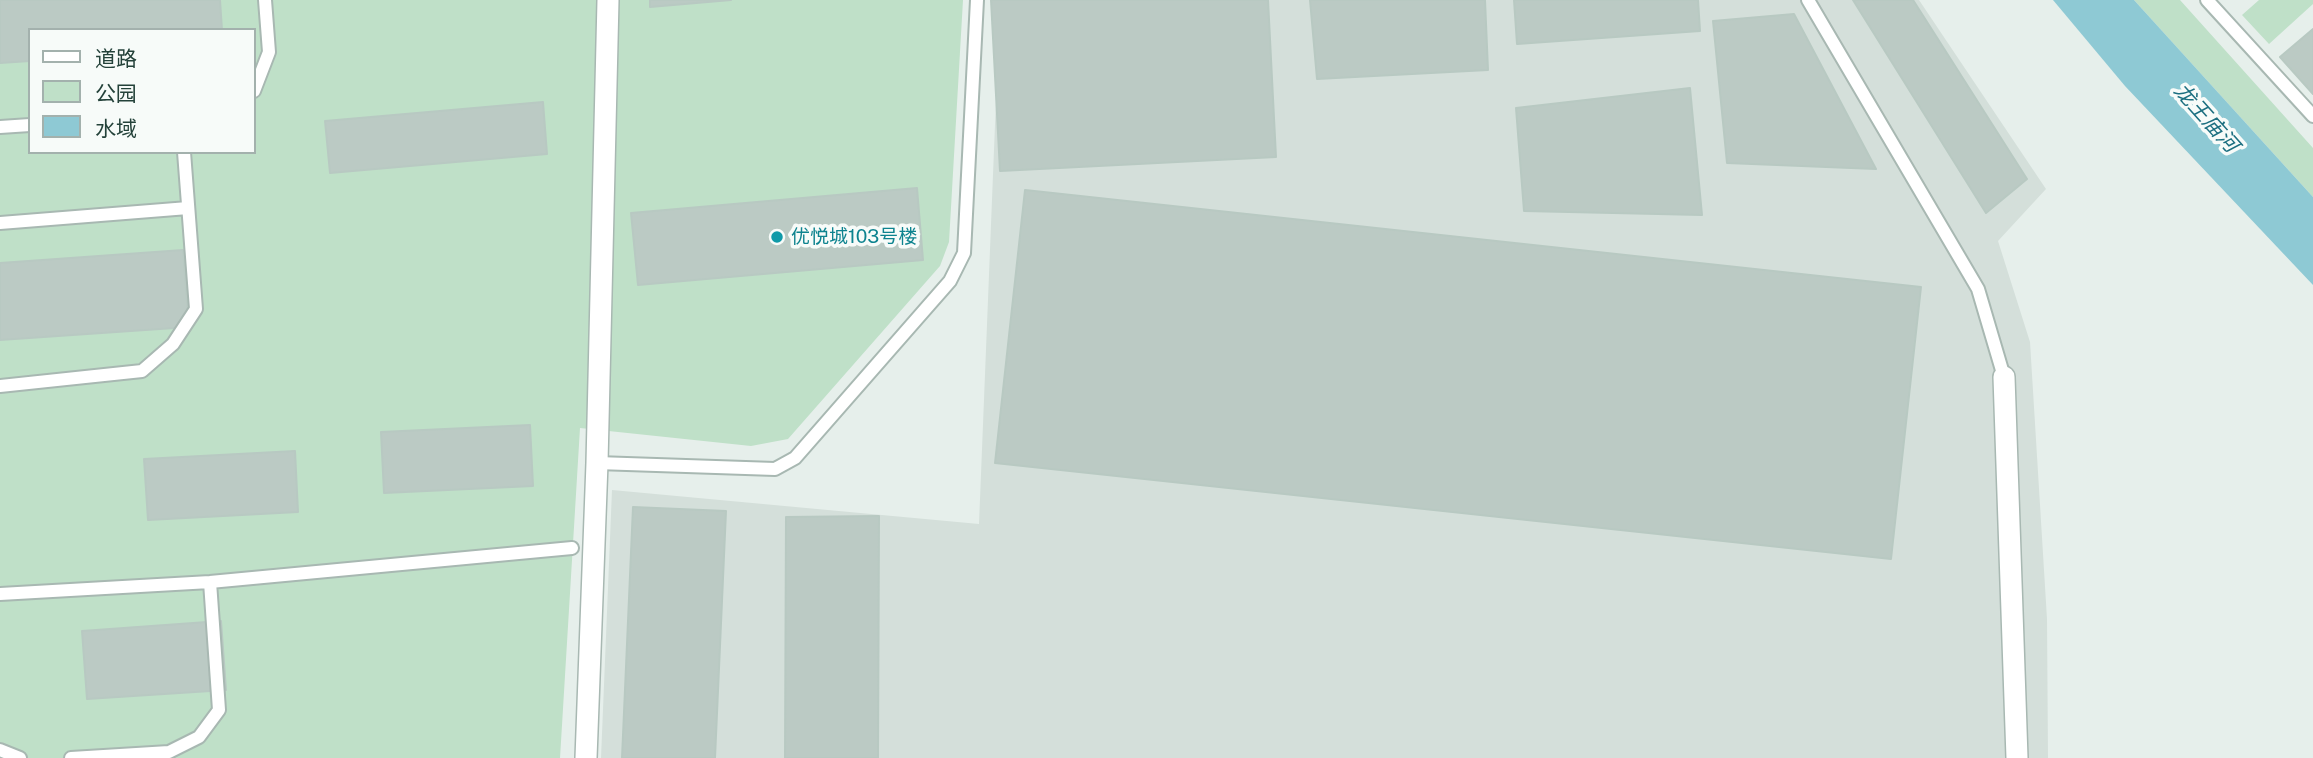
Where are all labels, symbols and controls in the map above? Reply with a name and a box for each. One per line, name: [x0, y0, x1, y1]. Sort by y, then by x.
legend: [28, 28, 256, 154]
text: 道路: [95, 46, 137, 71]
water label: 龙王庙河: [2169, 78, 2243, 158]
text: 公园: [95, 81, 137, 106]
text: 水域: [95, 116, 137, 141]
place label: 优悦城103号楼: [791, 226, 917, 248]
marker: 优悦城103号楼: [769, 229, 785, 245]

